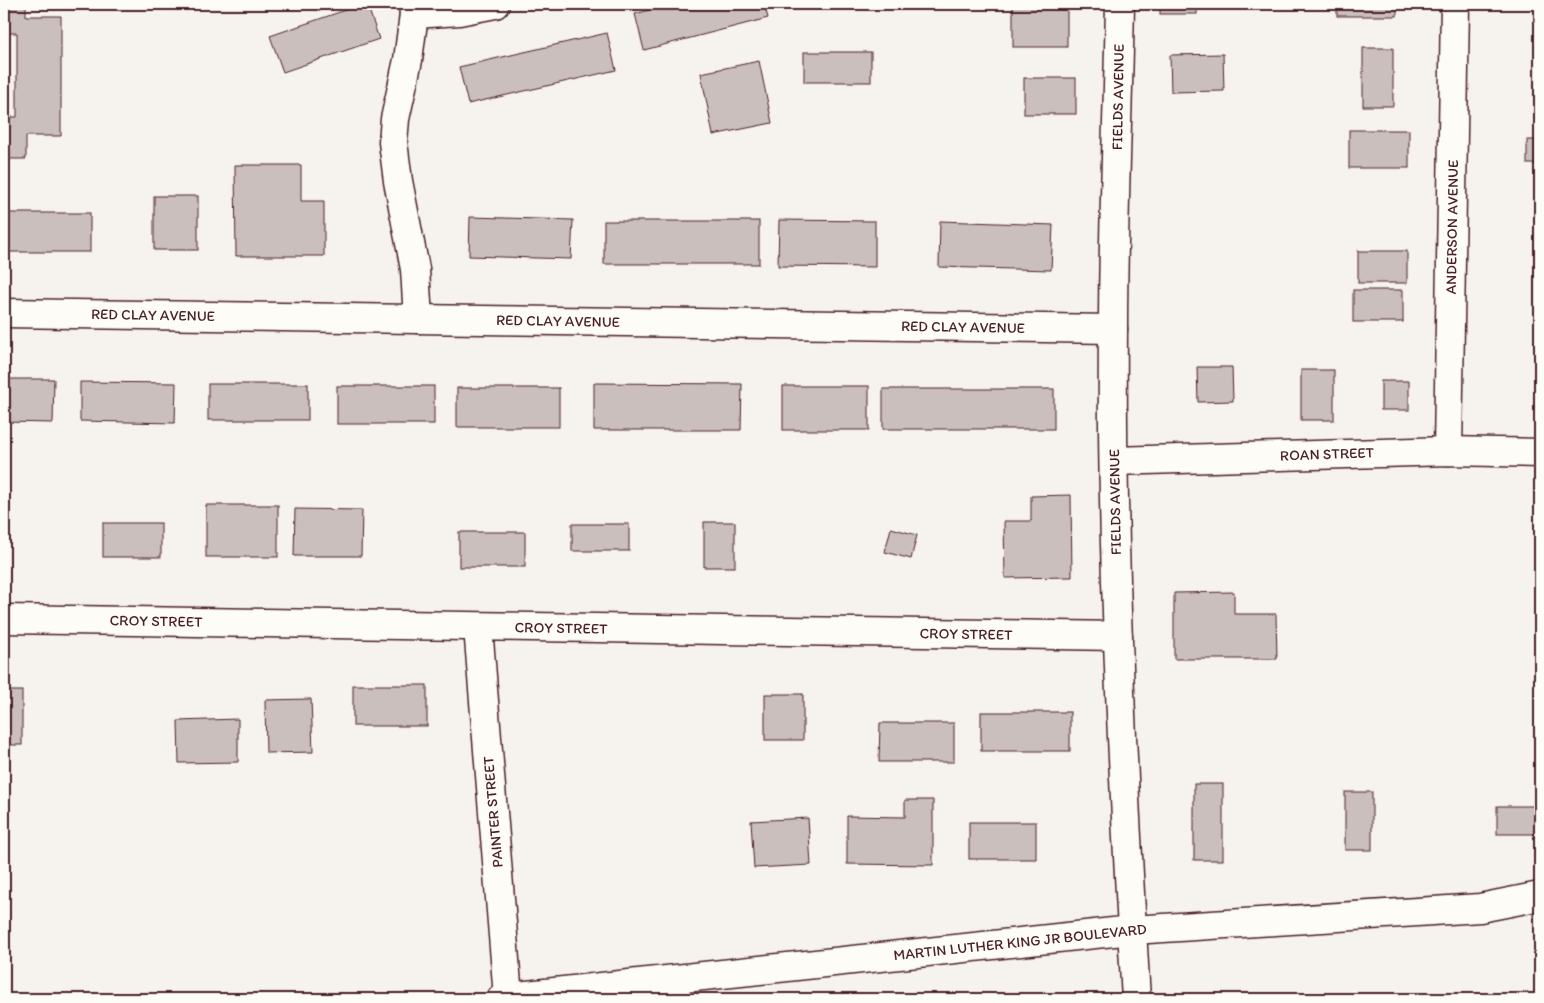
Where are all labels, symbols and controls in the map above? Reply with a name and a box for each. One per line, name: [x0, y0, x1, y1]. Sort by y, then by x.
street label: FIELDS AVENUE: [1108, 44, 1128, 150]
street label: ANDERSON AVENUE: [1442, 159, 1462, 295]
street label: RED CLAY AVENUE: [91, 305, 215, 325]
street label: RED CLAY AVENUE: [496, 311, 620, 331]
street label: RED CLAY AVENUE: [901, 317, 1025, 337]
street label: ROAN STREET: [1280, 443, 1375, 465]
street label: FIELDS AVENUE: [1105, 449, 1125, 555]
street label: CROY STREET: [109, 611, 203, 631]
street label: CROY STREET: [514, 618, 608, 638]
street label: CROY STREET: [919, 624, 1013, 644]
street label: PAINTER STREET: [479, 755, 507, 869]
street label: MARTIN LUTHER KING JR BOULEVARD: [893, 920, 1147, 964]

